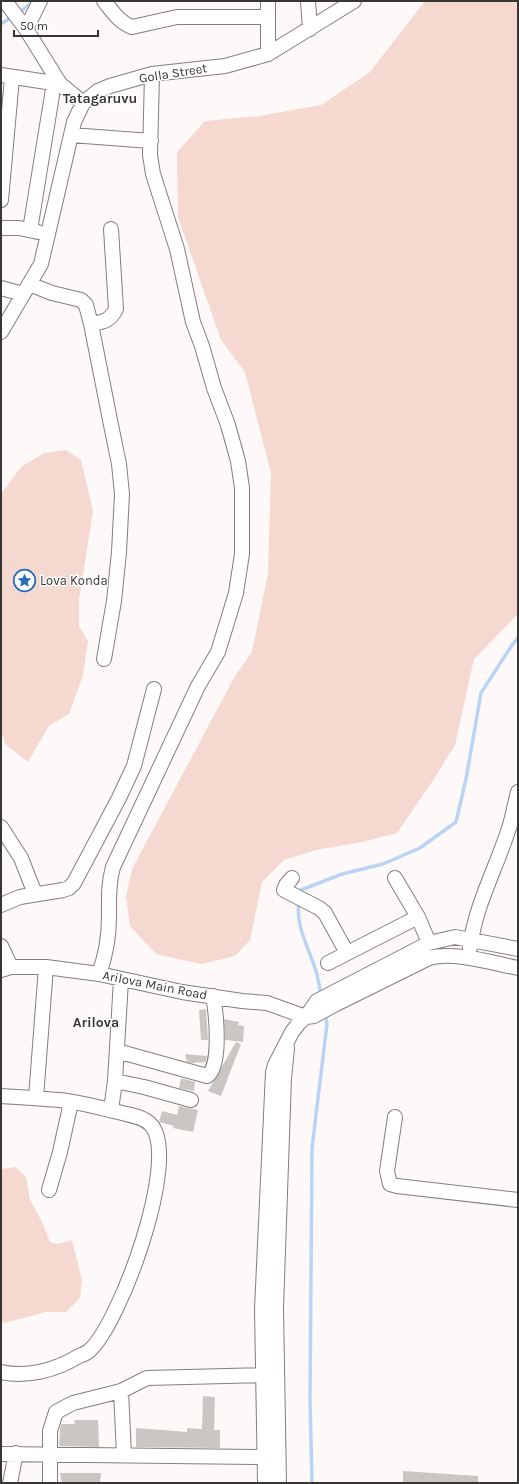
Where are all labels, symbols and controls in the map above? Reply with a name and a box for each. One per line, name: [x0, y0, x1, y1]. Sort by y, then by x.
scale bar: [14, 12, 98, 38]
text: 50 m: [20, 19, 48, 33]
street label: Golla Street: [138, 60, 208, 86]
district label: Tatagaruvu: [63, 90, 137, 107]
place icon: Lova Konda: [11, 567, 37, 593]
place label: Lova Konda: [40, 573, 108, 588]
street label: Arilova Main Road: [101, 967, 209, 1003]
district label: Arilova: [73, 1014, 119, 1031]

